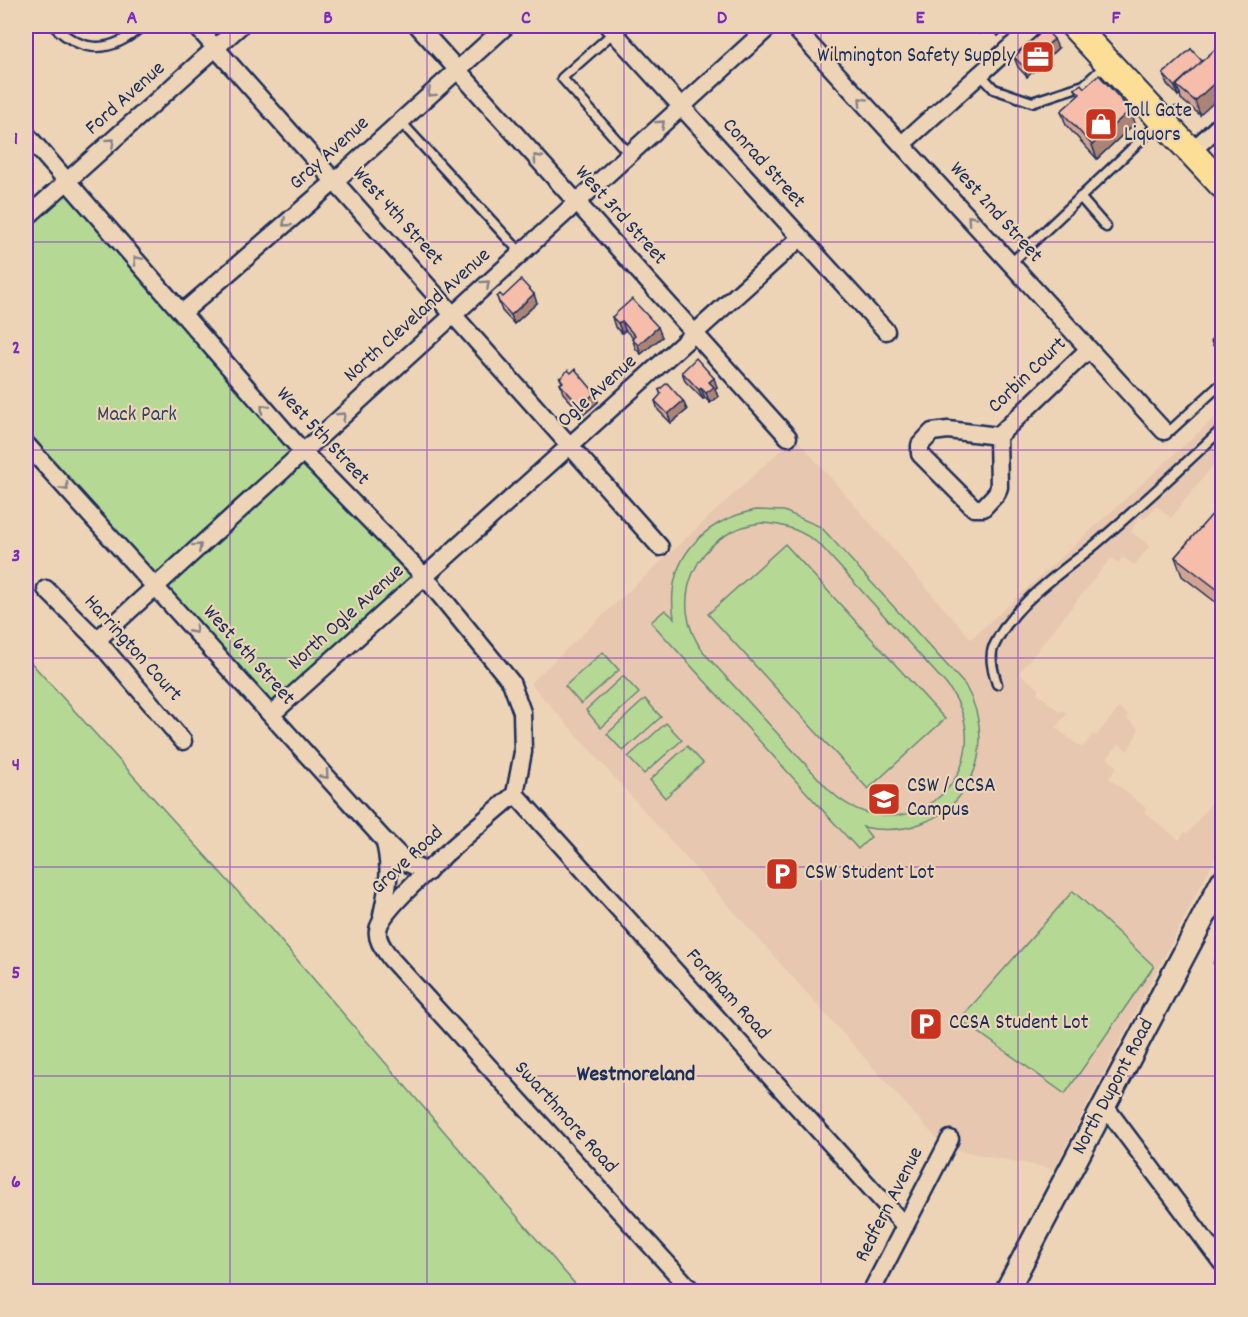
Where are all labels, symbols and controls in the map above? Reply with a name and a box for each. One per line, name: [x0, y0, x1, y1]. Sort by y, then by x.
text: A: [127, 5, 138, 33]
text: B: [323, 5, 333, 33]
text: C: [521, 5, 531, 33]
text: D: [717, 5, 728, 33]
text: E: [915, 5, 925, 33]
text: F: [1112, 5, 1122, 33]
office icon: Wilmington Safety Supply: [1020, 39, 1056, 75]
place label: Wilmington Safety Supply: [817, 42, 1015, 72]
street label: Ford Avenue: [79, 55, 173, 143]
one-way arrow: [428, 86, 438, 97]
one-way arrow: [859, 97, 870, 108]
place label: Toll Gate Liquors: [1124, 97, 1192, 151]
shop icon: Toll Gate Liquors: [1083, 106, 1119, 142]
street label: Gray Avenue: [283, 110, 377, 198]
street label: Conrad Street: [714, 112, 812, 216]
one-way arrow: [654, 120, 665, 131]
text: 1: [14, 126, 18, 154]
one-way arrow: [104, 138, 115, 149]
one-way arrow: [533, 154, 544, 165]
street label: West 2nd Street: [941, 156, 1049, 271]
street label: West 3rd Street: [567, 159, 673, 273]
street label: West 4th Street: [344, 161, 450, 274]
one-way arrow: [282, 216, 293, 227]
one-way arrow: [967, 216, 978, 226]
street label: North Cleveland Avenue: [338, 242, 498, 390]
one-way arrow: [133, 256, 144, 267]
one-way arrow: [479, 280, 490, 291]
street label: Corbin Court: [982, 331, 1074, 421]
text: 2: [12, 335, 20, 363]
street label: Ogle Avenue: [552, 348, 644, 436]
street label: West 5th Street: [268, 381, 376, 493]
park label: Mack Park: [97, 401, 177, 431]
one-way arrow: [260, 404, 271, 415]
one-way arrow: [335, 412, 346, 423]
one-way arrow: [58, 480, 69, 491]
text: 3: [12, 543, 20, 571]
one-way arrow: [191, 543, 202, 554]
street label: North Ogle Avenue: [282, 558, 412, 678]
street label: Harrington Court: [76, 589, 188, 709]
street label: West 6th Street: [195, 599, 302, 713]
one-way arrow: [187, 623, 198, 634]
text: 4: [12, 752, 20, 780]
one-way arrow: [318, 768, 329, 778]
place label: CSW / CCSA Campus: [907, 772, 996, 826]
school or university icon: CSW / CCSA Campus: [866, 781, 902, 817]
street label: Grove Road: [365, 819, 451, 903]
parking icon: CSW Student Lot: [764, 856, 800, 892]
place label: CSW Student Lot: [805, 859, 935, 889]
street label: Fordham Road: [678, 942, 776, 1048]
text: 5: [11, 960, 21, 988]
parking icon: CCSA Student Lot: [908, 1006, 944, 1042]
place label: CCSA Student Lot: [949, 1009, 1089, 1039]
street label: North Dupont Road: [1066, 1014, 1162, 1160]
street label: Swarthmore Road: [506, 1055, 624, 1181]
district label: Westmoreland: [577, 1060, 695, 1091]
street label: Redfern Avenue: [848, 1142, 932, 1268]
text: 6: [11, 1169, 21, 1197]

